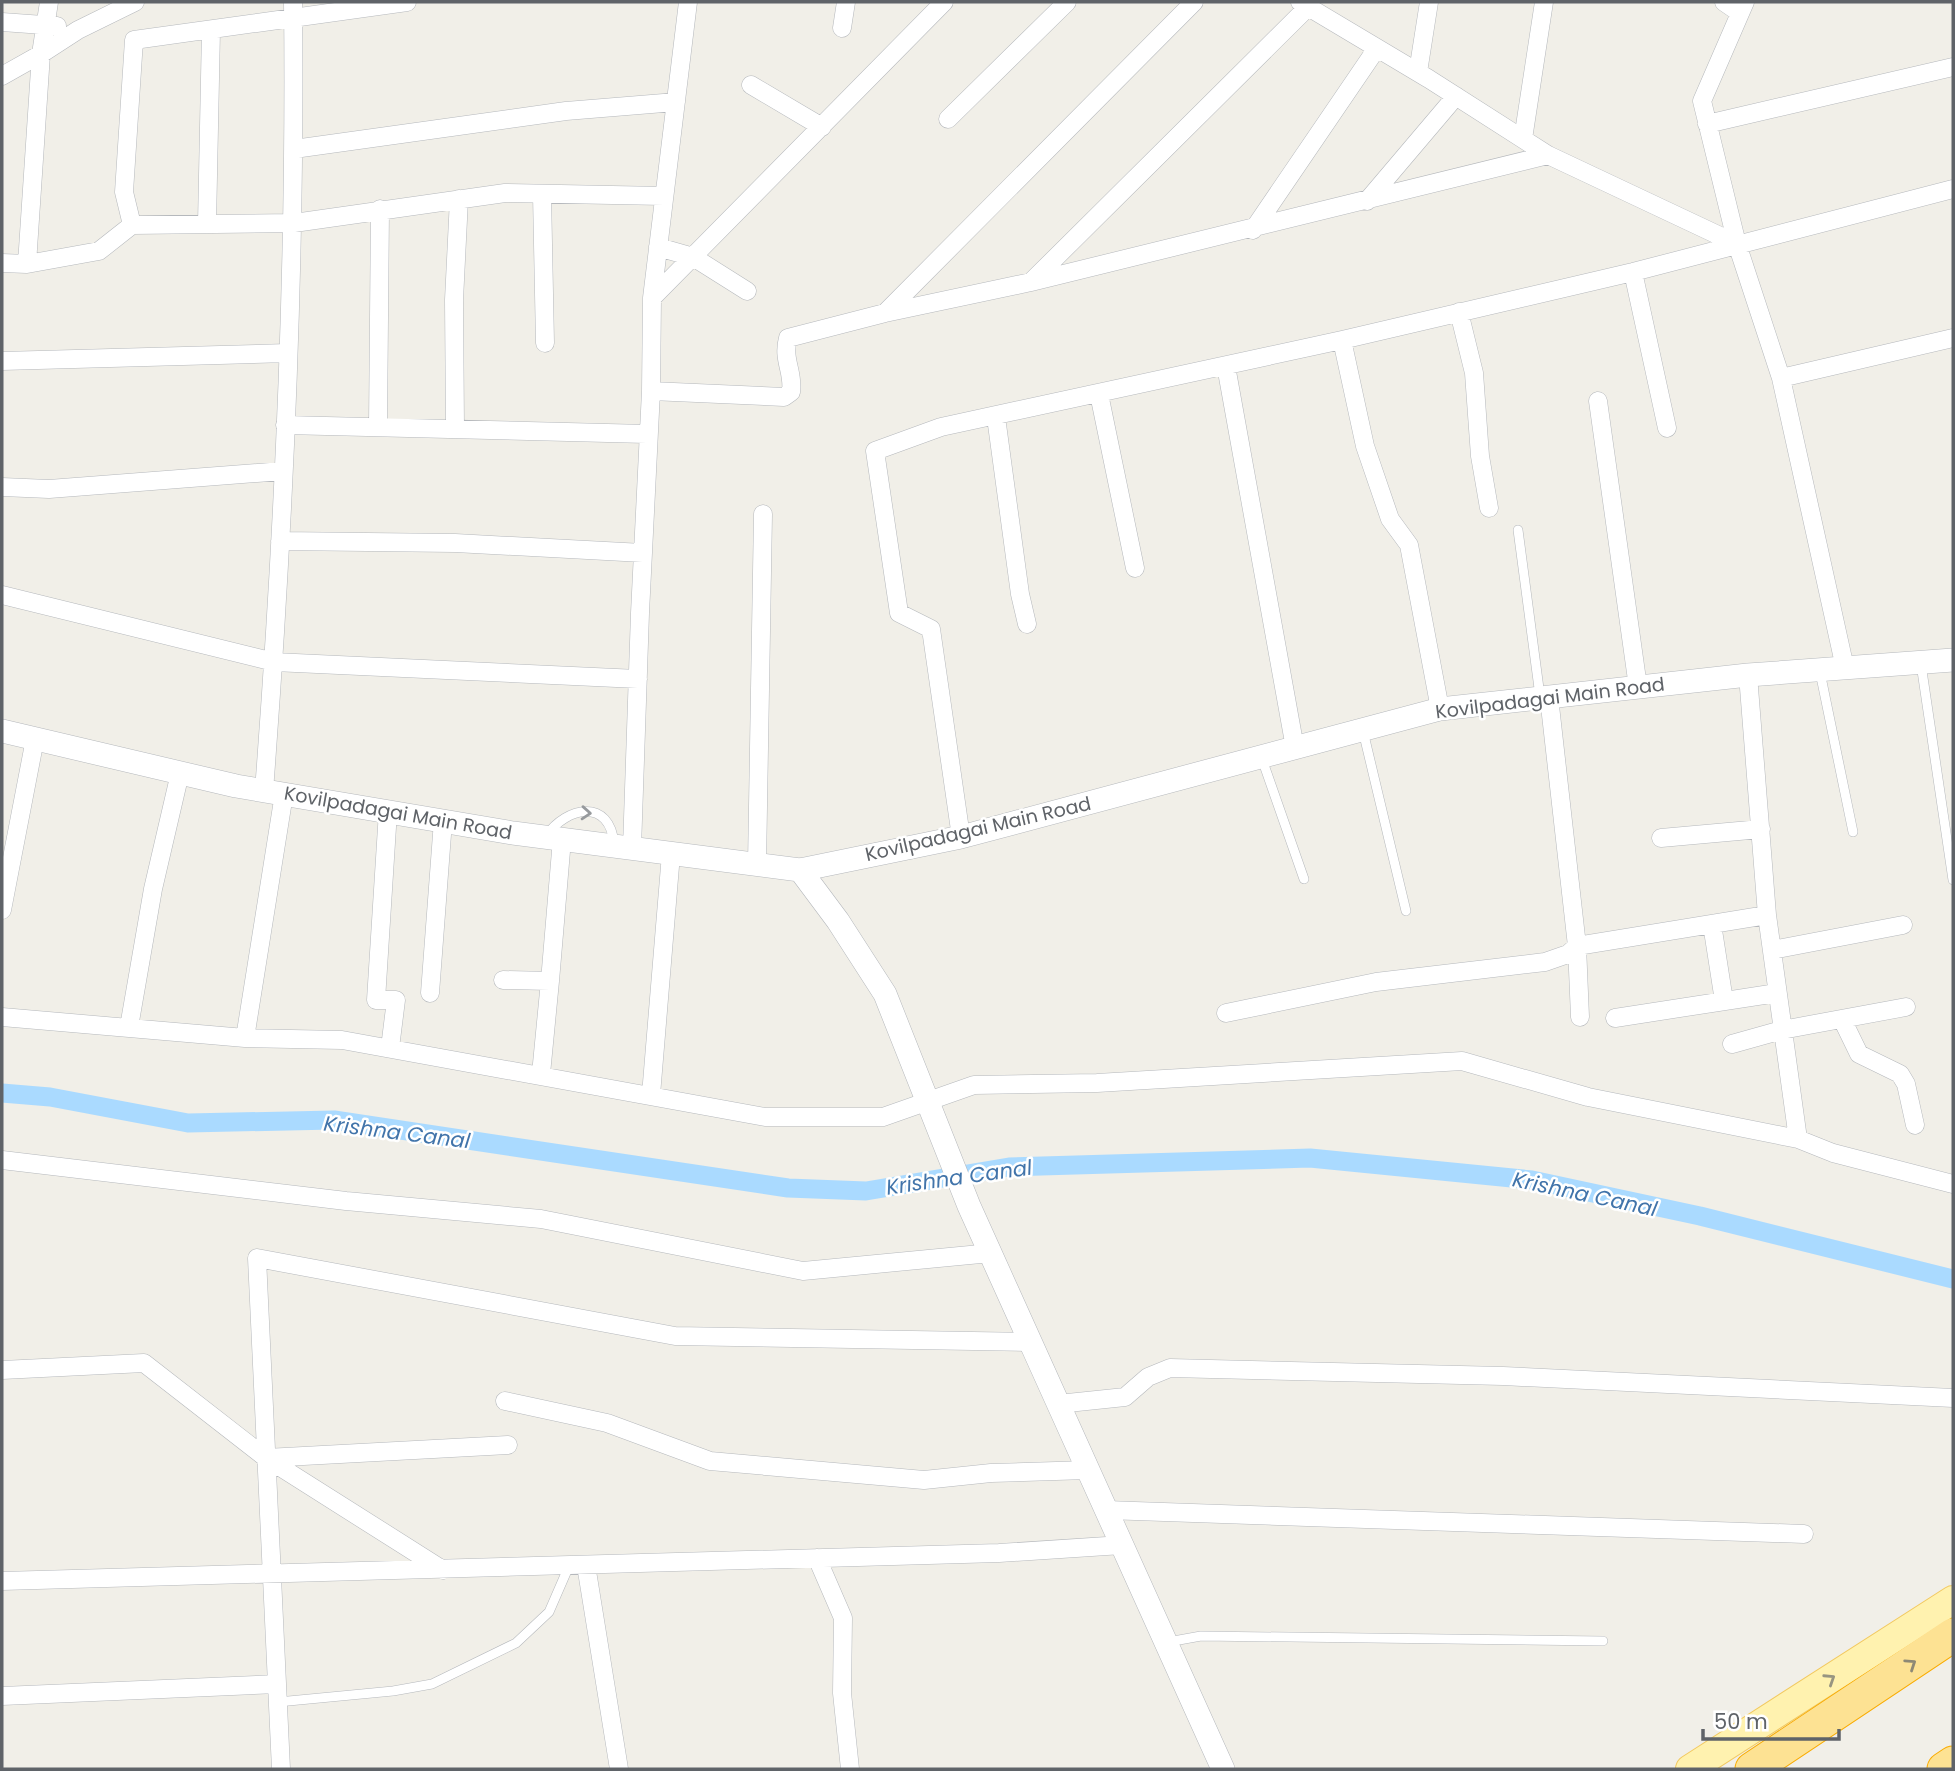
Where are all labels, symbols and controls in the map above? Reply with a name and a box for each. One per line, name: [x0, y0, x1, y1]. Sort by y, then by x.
street label: Kovilpadagai Main Road: [1434, 671, 1666, 725]
street label: Kovilpadagai Main Road: [282, 780, 514, 846]
street label: Kovilpadagai Main Road: [862, 790, 1094, 868]
one-way arrow: [580, 805, 591, 820]
water label: Krishna Canal: [322, 1109, 473, 1155]
water label: Krishna Canal: [884, 1152, 1035, 1202]
water label: Krishna Canal: [1510, 1165, 1661, 1224]
one-way arrow: [1903, 1660, 1916, 1672]
one-way arrow: [1822, 1675, 1835, 1687]
scale bar: [1703, 1698, 1840, 1742]
text: 50 m: [1714, 1707, 1768, 1736]

